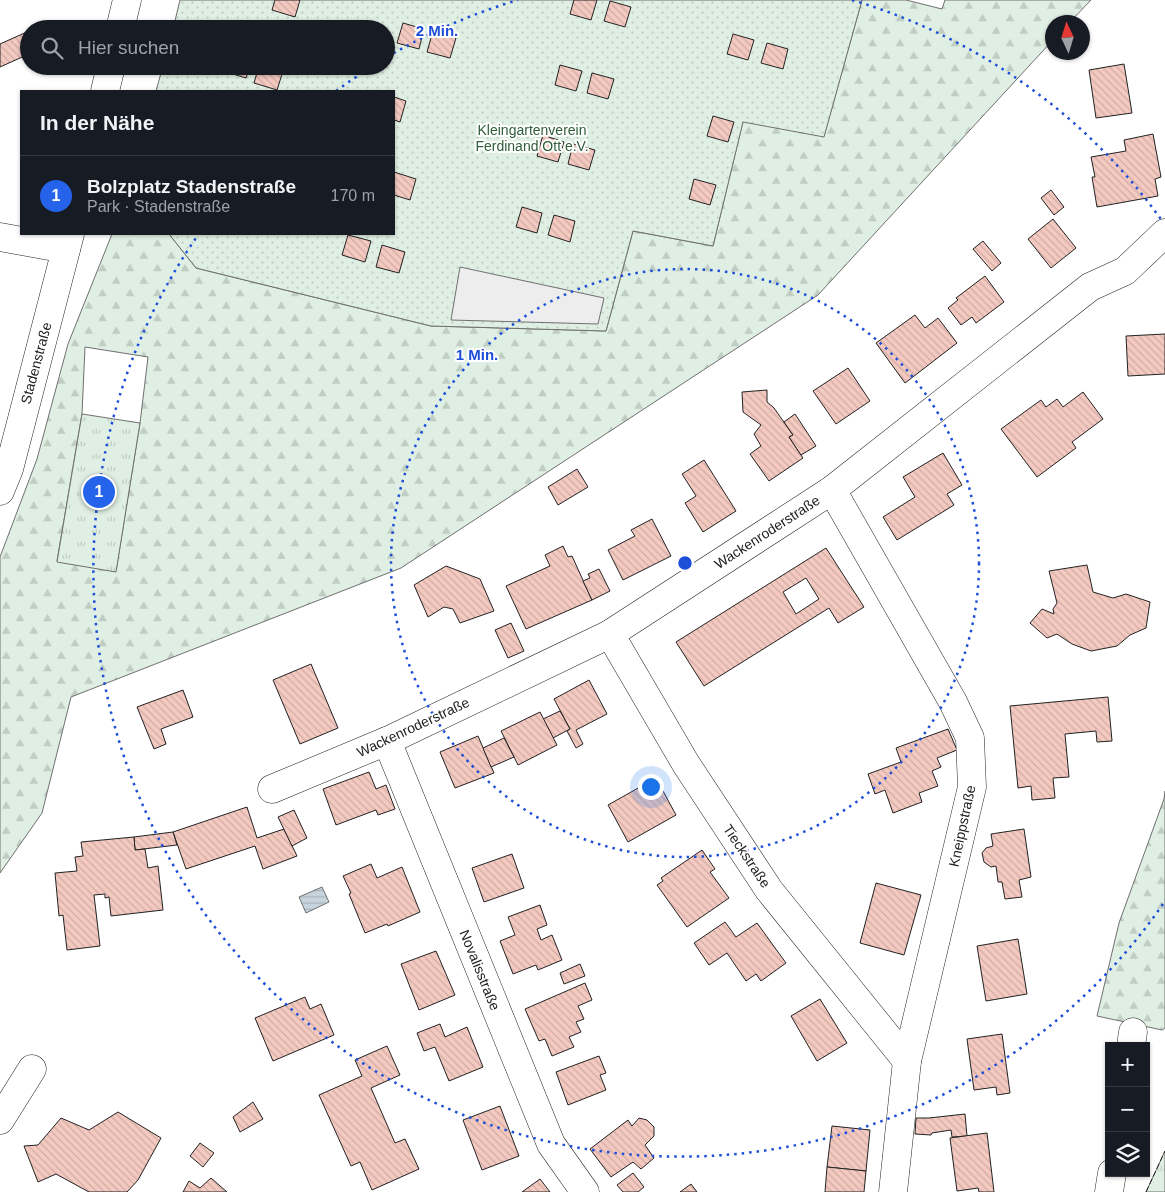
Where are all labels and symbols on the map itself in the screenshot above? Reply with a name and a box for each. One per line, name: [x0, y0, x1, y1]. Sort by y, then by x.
north arrow: [1045, 15, 1090, 60]
text: 2 Min.: [416, 22, 458, 39]
park label: Kleingartenverein Ferdinand Ott e.V.: [475, 122, 589, 154]
street label: Stadenstraße: [17, 320, 55, 406]
text: 1 Min.: [456, 346, 498, 363]
pin: 1: [83, 473, 115, 511]
street label: Wackenroderstraße: [711, 492, 823, 572]
centre of rings: [676, 554, 694, 572]
street label: Wackenroderstraße: [354, 694, 472, 760]
your location: [638, 774, 664, 800]
street label: Kneippstraße: [946, 783, 979, 868]
street label: Tieckstraße: [720, 821, 774, 891]
street label: Novalisstraße: [457, 927, 504, 1013]

